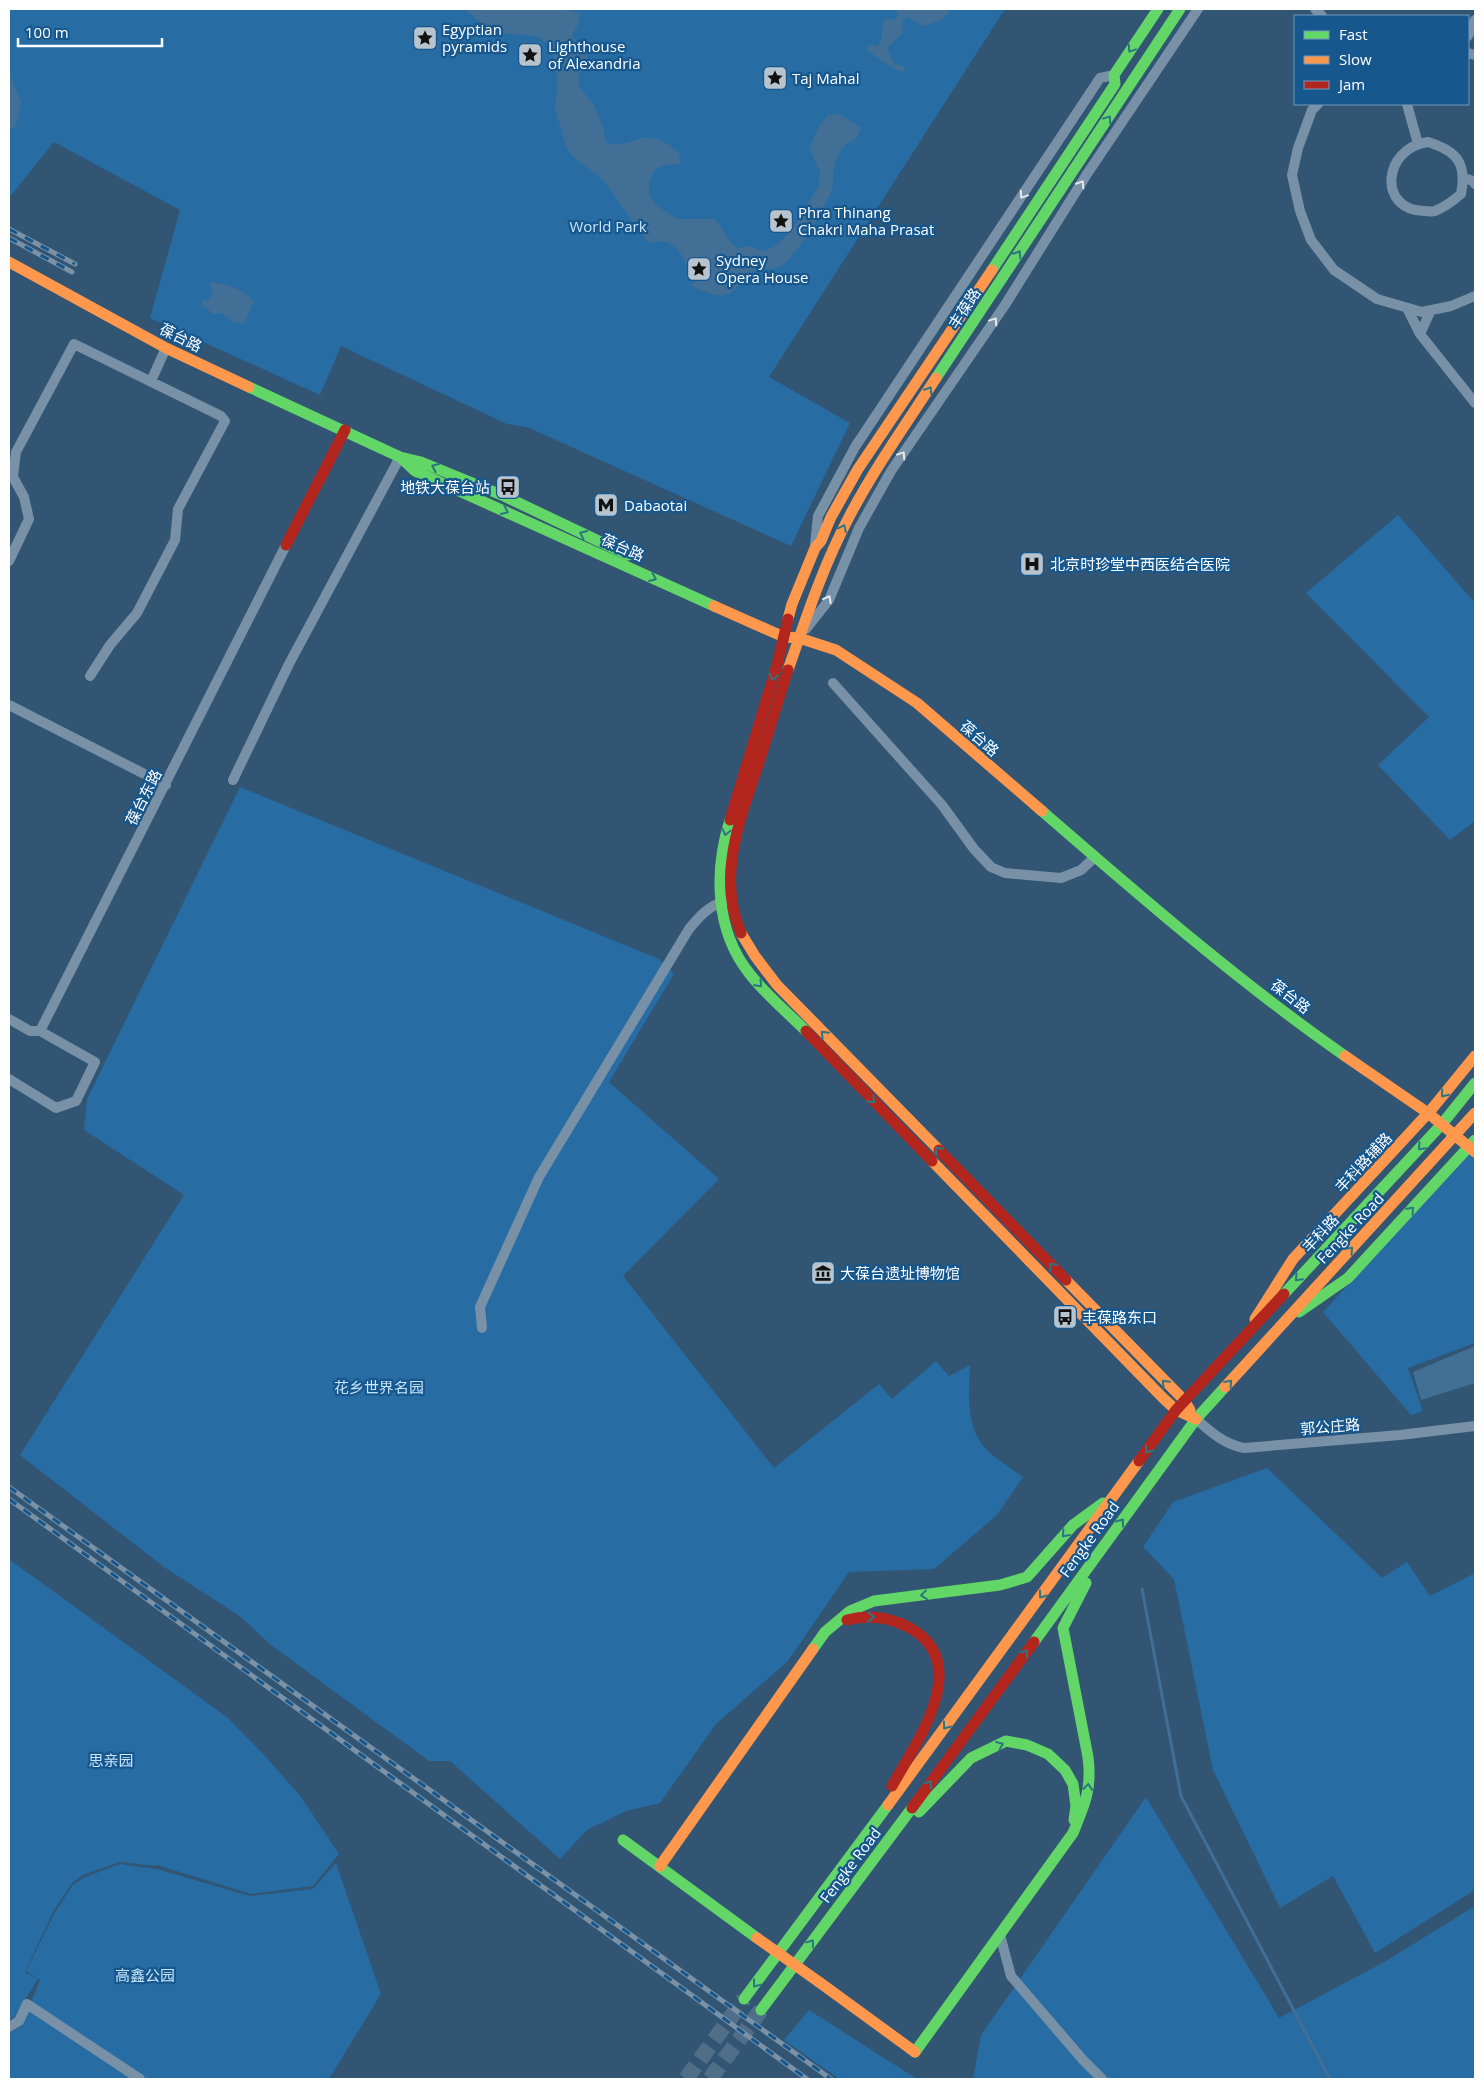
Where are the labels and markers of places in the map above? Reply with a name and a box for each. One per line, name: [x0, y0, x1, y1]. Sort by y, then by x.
place label: Egyptian pyramids: [442, 19, 507, 56]
place icon: Egyptian pyramids: [412, 25, 438, 51]
place label: Lighthouse of Alexandria: [548, 36, 640, 73]
place icon: Lighthouse of Alexandria: [517, 42, 543, 68]
place icon: Taj Mahal: [762, 65, 788, 91]
place label: Taj Mahal: [792, 68, 859, 88]
place label: Phra Thinang Chakri Maha Prasat: [798, 202, 934, 239]
place icon: Phra Thinang Chakri Maha Prasat: [768, 208, 794, 234]
place label: Sydney Opera House: [716, 250, 808, 287]
place icon: Sydney Opera House: [686, 256, 712, 282]
bus stop icon: 地铁大葆台站: [495, 474, 521, 500]
place label: 地铁大葆台站: [400, 477, 490, 497]
metro station icon: Dabaotai: [593, 492, 619, 518]
place label: Dabaotai: [624, 495, 687, 515]
hospital icon: 北京时珍堂中西医结合医院: [1019, 551, 1045, 577]
place label: 北京时珍堂中西医结合医院: [1050, 554, 1230, 574]
museum icon: 大葆台遗址博物馆: [810, 1260, 836, 1286]
place label: 大葆台遗址博物馆: [840, 1263, 960, 1283]
bus stop icon: 丰葆路东口: [1052, 1304, 1078, 1330]
place label: 丰葆路东口: [1082, 1307, 1157, 1327]

